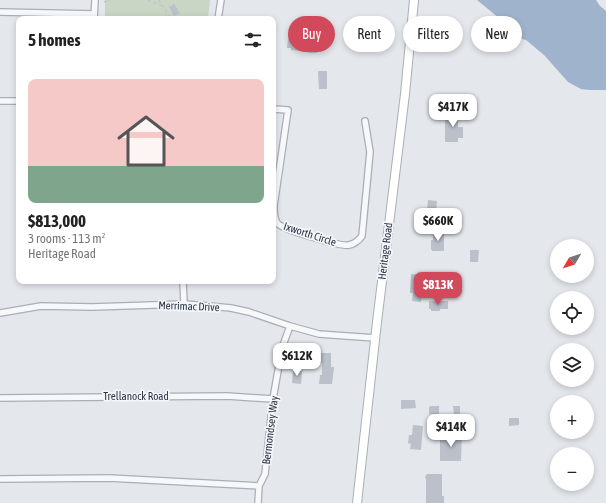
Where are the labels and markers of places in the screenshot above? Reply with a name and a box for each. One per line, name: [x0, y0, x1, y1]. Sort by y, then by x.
pin: $417K: [425, 94, 481, 128]
pin: $660K: [410, 208, 466, 242]
pin: $813K: [410, 272, 466, 306]
pin: $612K: [269, 343, 325, 377]
pin: $414K: [423, 414, 479, 448]

